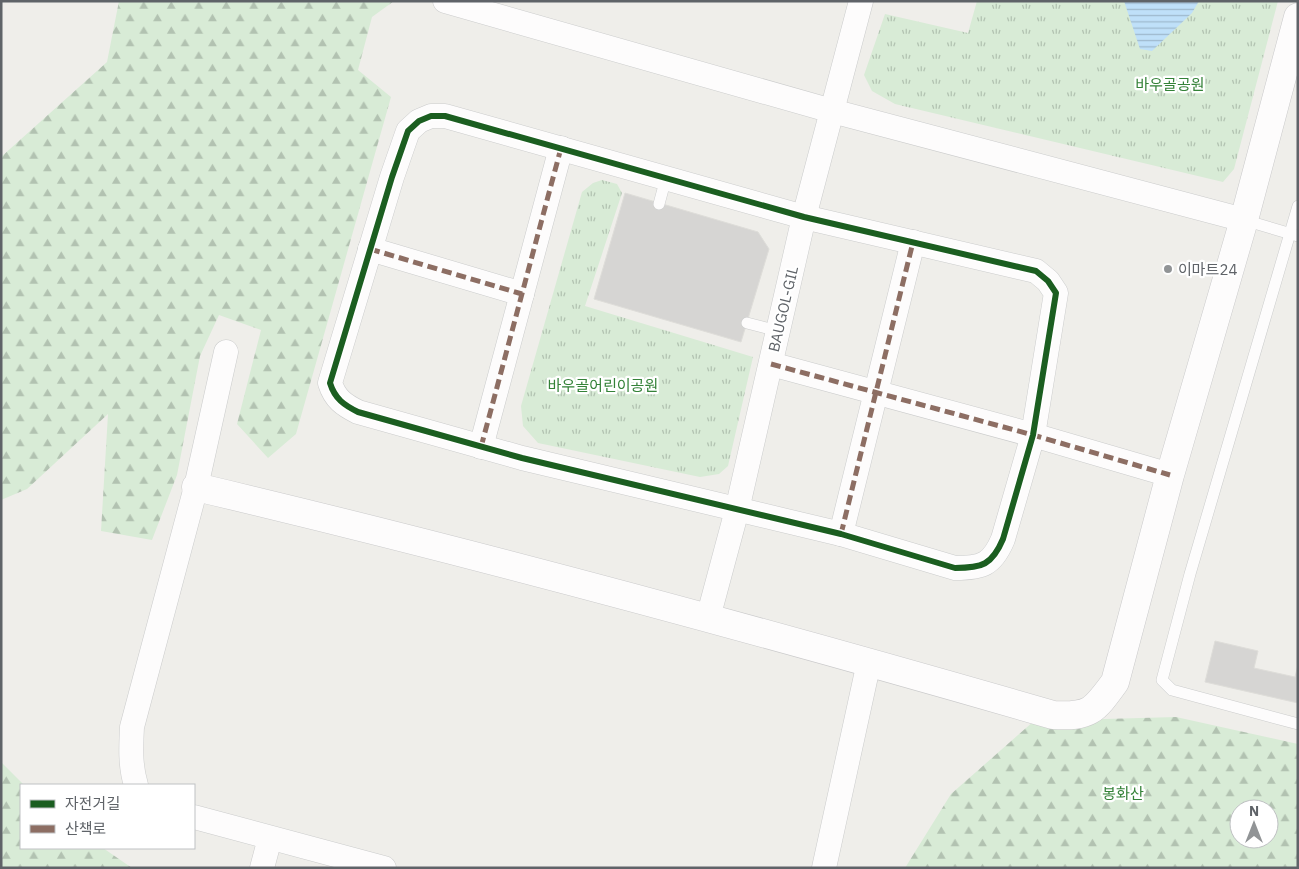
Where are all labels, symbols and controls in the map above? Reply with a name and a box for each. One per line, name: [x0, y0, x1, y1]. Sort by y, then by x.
park label: 바우골공원: [1135, 75, 1205, 94]
place label: 이마트24: [1178, 260, 1237, 279]
marker: 이마트24: [1162, 263, 1174, 275]
street label: BAUGOL-GIL: [764, 264, 802, 354]
park label: 바우골어린이공원: [548, 376, 658, 395]
legend: [20, 784, 195, 849]
park label: 봉화산: [1102, 784, 1144, 803]
text: 자전거길: [65, 794, 120, 813]
north arrow: [1229, 799, 1279, 849]
text: N: [1249, 802, 1259, 820]
text: 산책로: [65, 819, 106, 838]

